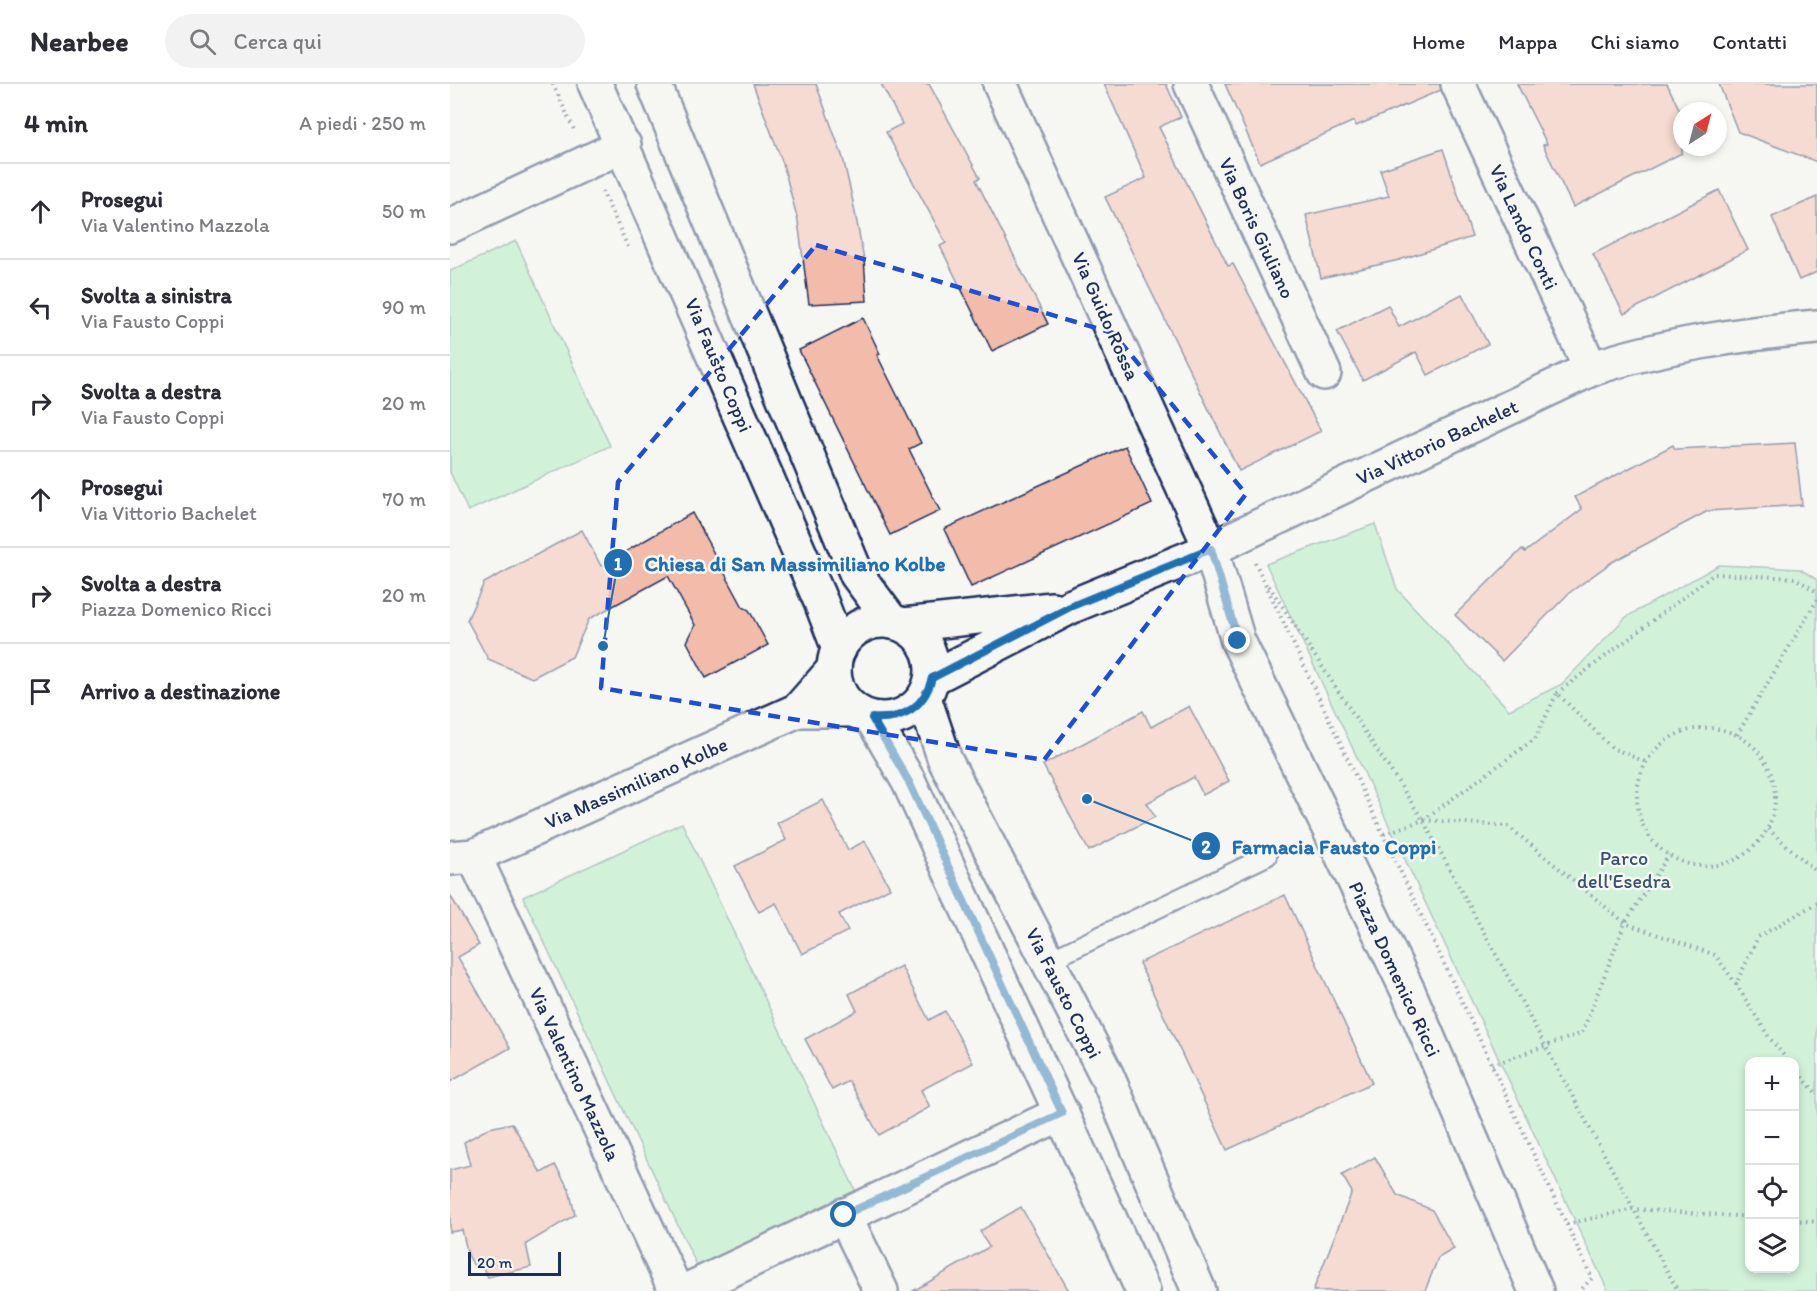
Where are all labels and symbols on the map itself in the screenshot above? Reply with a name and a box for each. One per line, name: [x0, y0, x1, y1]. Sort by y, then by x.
north arrow: [1673, 102, 1727, 156]
street label: Via Boris Giuliano: [1214, 154, 1300, 302]
street label: Via Lando Conti: [1485, 161, 1563, 293]
street label: Via Guido Rossa: [1067, 248, 1145, 384]
street label: Via Fausto Coppi: [680, 294, 758, 436]
street label: Via Vittorio Bachelet: [1352, 394, 1522, 490]
callout: Chiesa di San Massimiliano Kolbe: [603, 544, 957, 583]
text: Chiesa di San Massimiliano Kolbe: [645, 551, 945, 576]
text: 1: [614, 553, 623, 575]
route end: [1224, 627, 1250, 653]
street label: Via Massimiliano Kolbe: [541, 732, 731, 834]
callout: Farmacia Fausto Coppi: [1191, 827, 1448, 866]
text: Farmacia Fausto Coppi: [1232, 834, 1436, 860]
text: 2: [1201, 836, 1211, 858]
park label: Parco dell'Esedra: [1577, 846, 1672, 893]
street label: Piazza Domenico Ricci: [1344, 877, 1446, 1061]
street label: Via Fausto Coppi: [1021, 924, 1107, 1062]
street label: Via Valentino Mazzola: [524, 983, 626, 1165]
route start: [830, 1201, 856, 1227]
scale bar: [468, 1249, 561, 1276]

